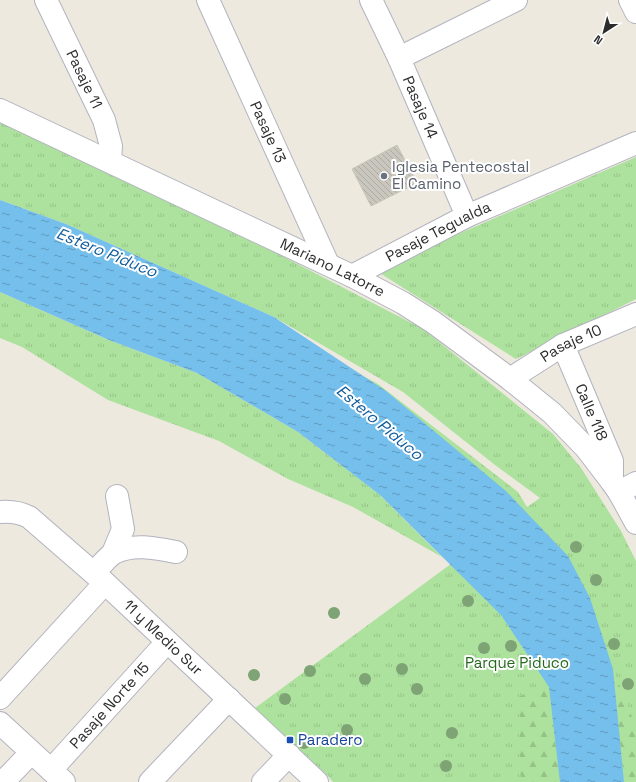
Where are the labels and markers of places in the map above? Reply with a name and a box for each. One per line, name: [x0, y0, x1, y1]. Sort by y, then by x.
place label: Iglesia Pentecostal El Camino: [392, 157, 529, 193]
marker: Iglesia Pentecostal El Camino: [379, 171, 389, 181]
place label: Paradero: [298, 730, 363, 749]
marker: Paradero: [285, 735, 295, 745]

